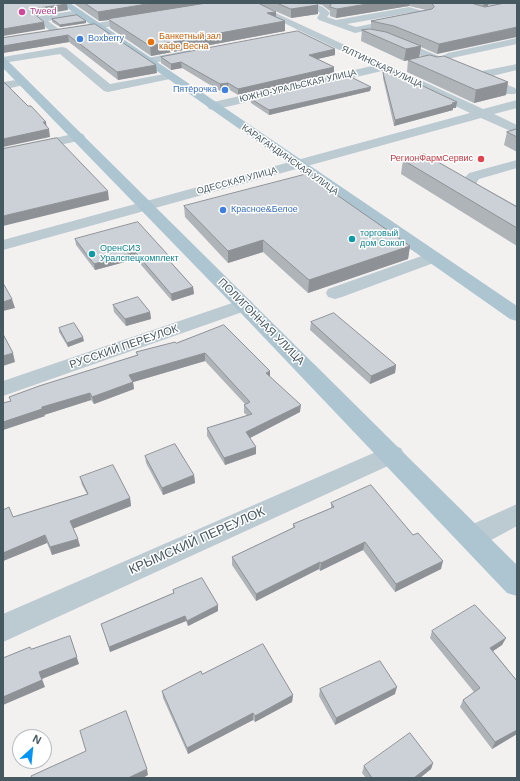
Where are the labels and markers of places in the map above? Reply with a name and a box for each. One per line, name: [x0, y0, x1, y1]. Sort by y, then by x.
marker: Tweed: [17, 7, 27, 17]
place label: Tweed: [30, 7, 57, 17]
place label: Банкетный зал кафе Весна: [159, 32, 221, 53]
marker: Boxberry: [75, 34, 85, 44]
place label: Boxberry: [88, 34, 124, 44]
marker: Банкетный зал кафе Весна: [146, 37, 156, 47]
place label: Пятёрочка: [173, 85, 217, 95]
marker: Пятёрочка: [220, 85, 230, 95]
place label: РегионФармСервис: [390, 154, 473, 164]
marker: РегионФармСервис: [476, 154, 486, 164]
marker: Красное&Белое: [218, 205, 228, 215]
place label: Красное&Белое: [231, 205, 298, 215]
place label: торговый дом Сокол: [360, 229, 405, 250]
marker: торговый дом Сокол: [347, 234, 357, 244]
place label: ОренСИЗ Уралспецкомплект: [100, 244, 179, 265]
marker: ОренСИЗ Уралспецкомплект: [87, 249, 97, 259]

